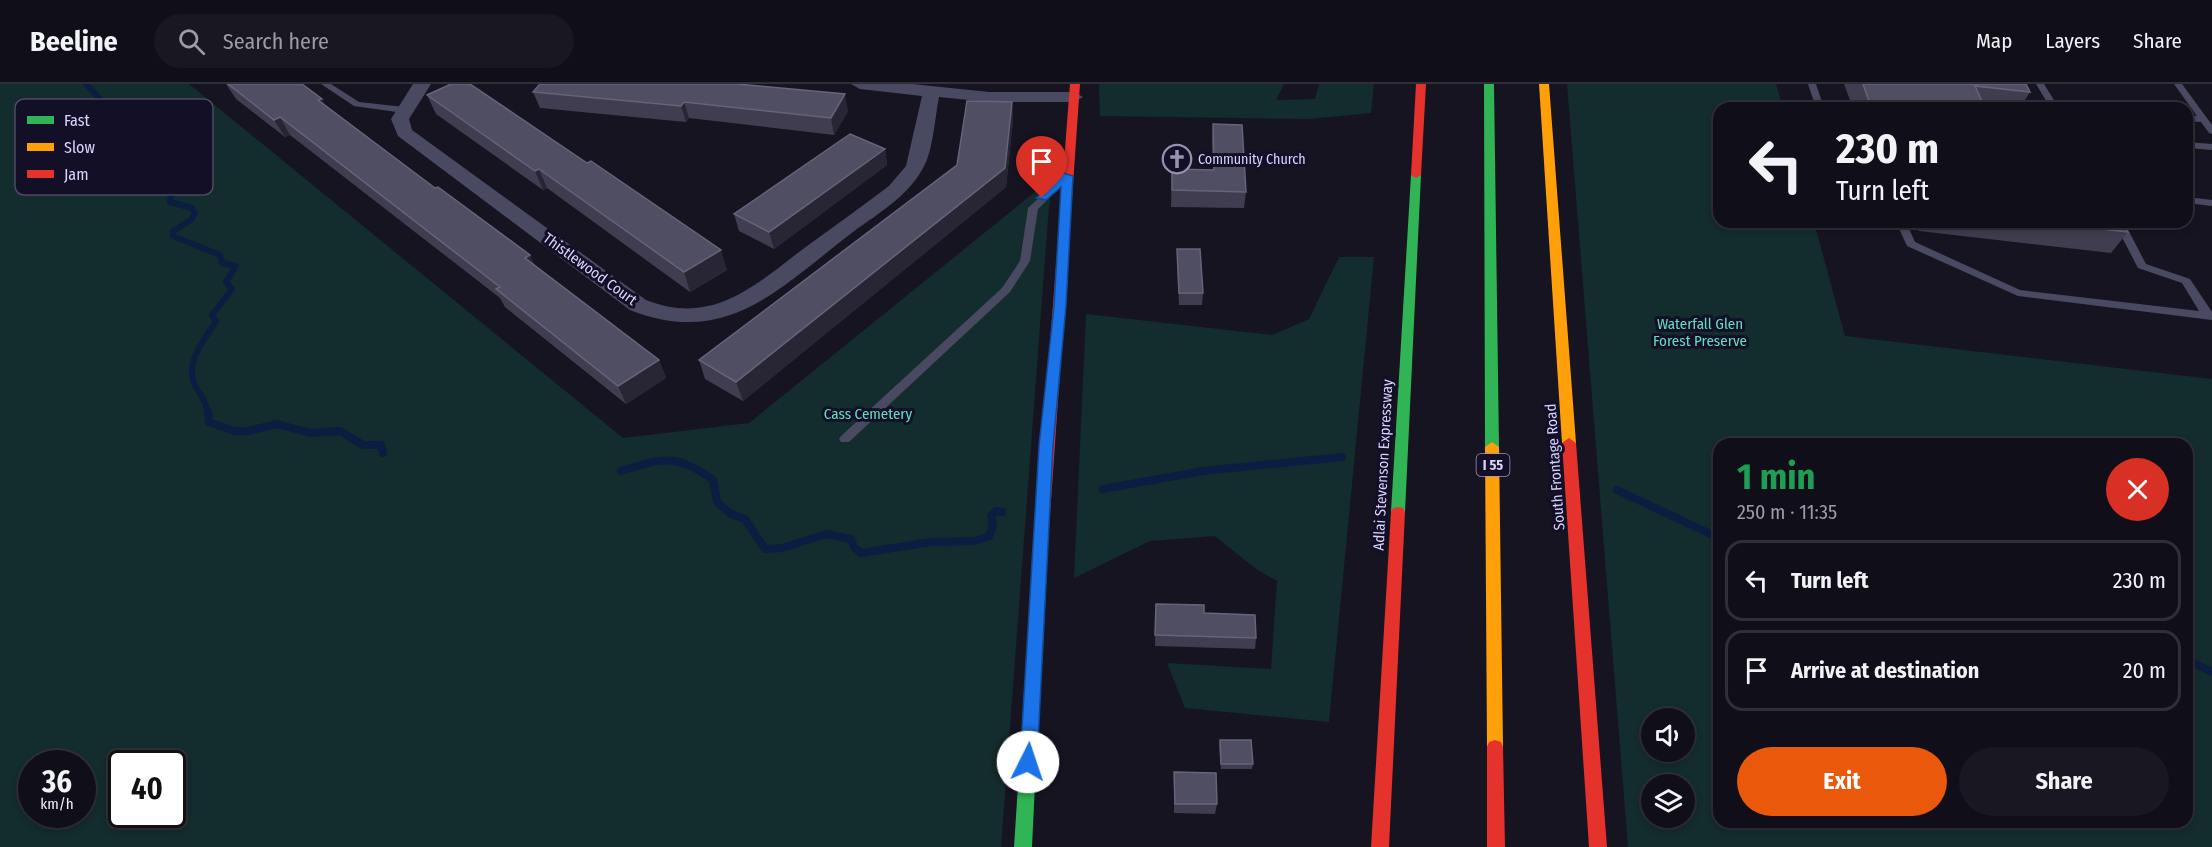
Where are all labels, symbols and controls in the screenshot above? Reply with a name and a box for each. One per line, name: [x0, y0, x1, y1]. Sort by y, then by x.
search box: [154, 14, 574, 68]
text: Beeline: [30, 25, 118, 58]
icon: search: [175, 25, 208, 58]
text: Search here: [223, 28, 329, 55]
text: Map: [1976, 28, 2012, 54]
text: Layers: [2045, 28, 2100, 54]
text: Share: [2133, 28, 2182, 54]
legend: [15, 99, 213, 195]
text: Fast: [64, 111, 91, 130]
text: 230 m: [1836, 124, 1939, 174]
icon: left: [1737, 126, 1815, 204]
pin: [1016, 136, 1067, 198]
text: Slow: [64, 138, 95, 157]
church icon: Community Church: [1161, 143, 1193, 175]
icon: arrive: [1025, 145, 1058, 178]
place label: Community Church: [1198, 151, 1306, 168]
text: Jam: [64, 165, 89, 184]
text: Turn left: [1836, 175, 1929, 207]
street label: Thistlewood Court: [540, 229, 640, 309]
park label: Waterfall Glen Forest Preserve: [1653, 315, 1747, 350]
street label: Adlai Stevenson Expressway: [1370, 379, 1396, 551]
street label: South Frontage Road: [1542, 403, 1568, 531]
park label: Cass Cemetery: [824, 405, 913, 423]
road number: I 55: [1476, 454, 1510, 476]
text: 1 min: [1737, 455, 1815, 499]
button: close: [2106, 458, 2169, 521]
text: 250 m · 11:35: [1737, 500, 1837, 524]
icon: left: [1740, 564, 1773, 597]
text: Turn left: [1791, 567, 1869, 594]
text: 230 m: [2113, 567, 2166, 594]
icon: arrive: [1740, 654, 1773, 687]
text: Arrive at destination: [1791, 657, 1979, 684]
text: 20 m: [2123, 657, 2166, 684]
map controls: [1641, 708, 1695, 828]
button: sound: [1641, 708, 1695, 762]
position arrow: [996, 730, 1060, 794]
button: Exit: [1737, 747, 1947, 816]
button: Share: [1959, 747, 2169, 816]
speed limit sign: 40: [108, 750, 186, 828]
text: 36: [42, 764, 72, 800]
button: layers: [1641, 774, 1695, 828]
text: km/h: [40, 795, 74, 813]

